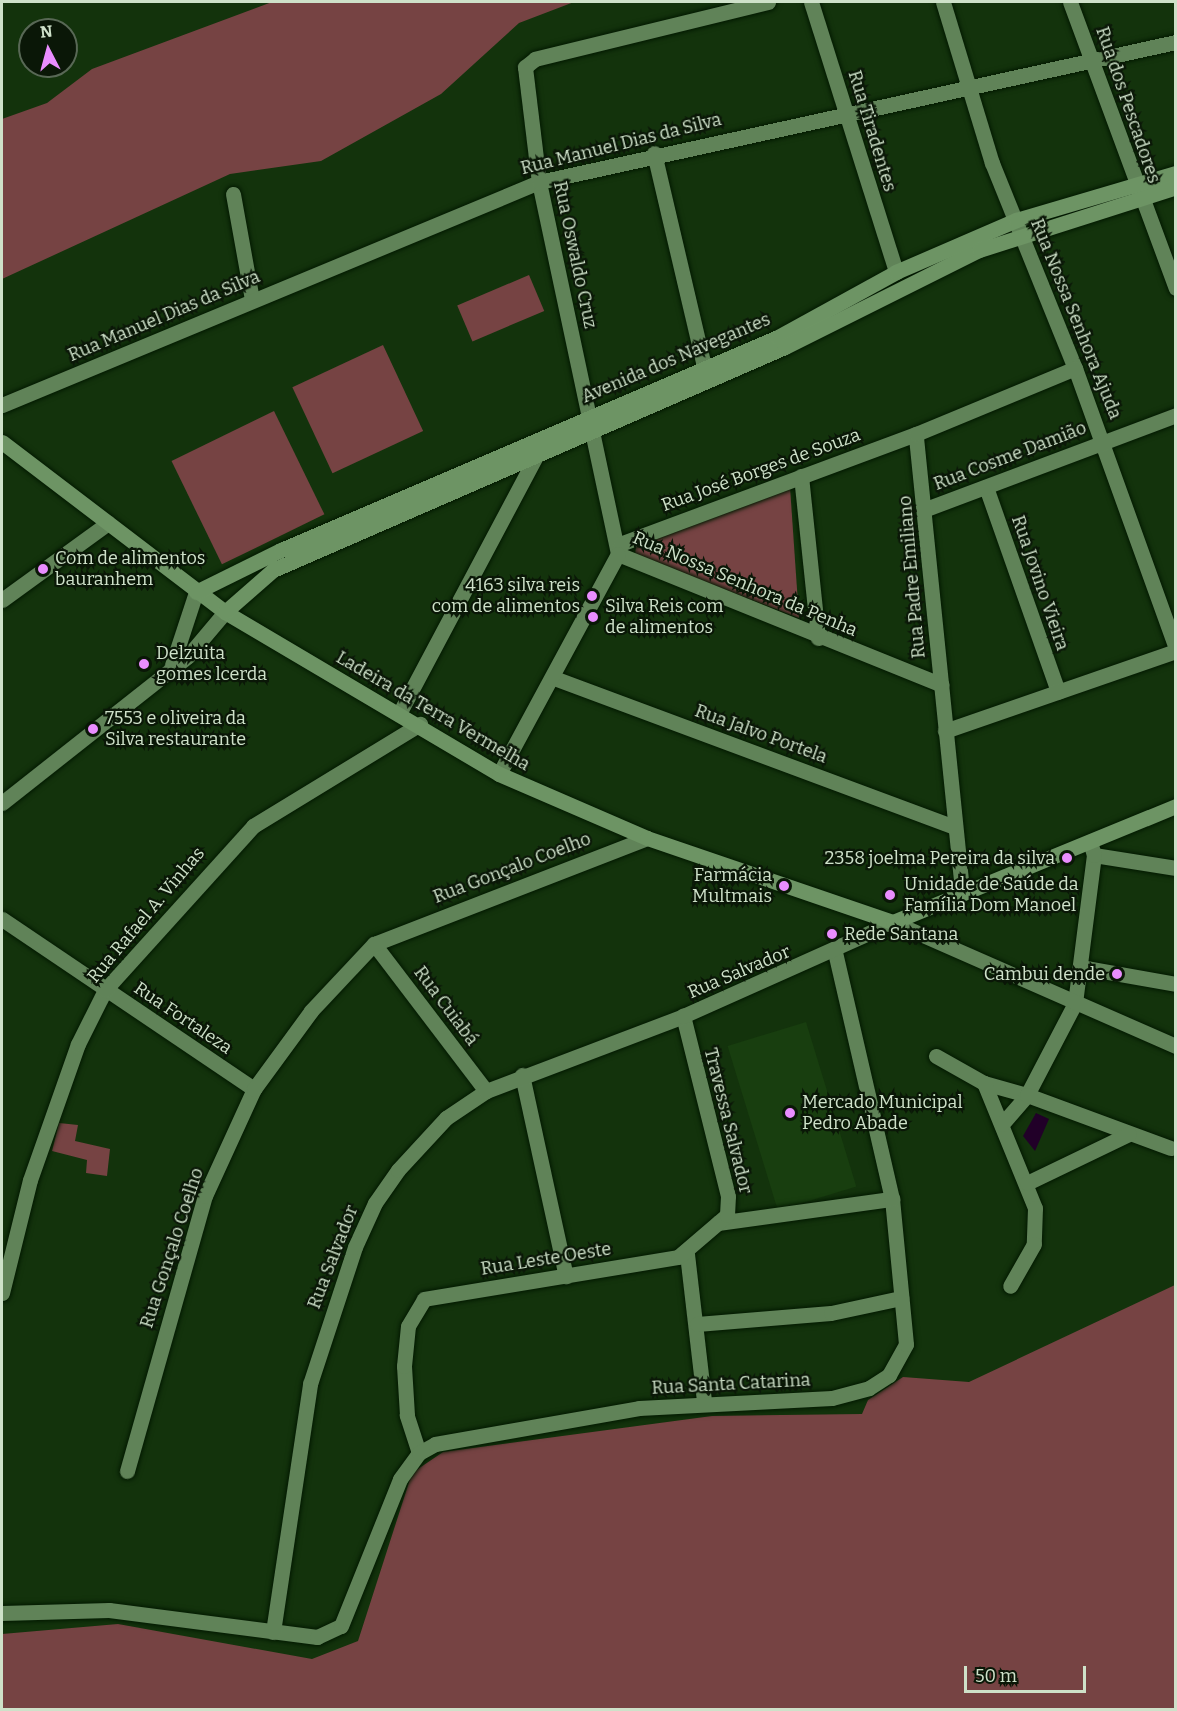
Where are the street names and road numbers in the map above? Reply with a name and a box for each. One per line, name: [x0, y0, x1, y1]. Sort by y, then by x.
street label: Rua dos Pescadores: [1091, 24, 1165, 186]
street label: Rua Tiradentes: [843, 68, 901, 194]
street label: Rua Manuel Dias da Silva: [518, 109, 724, 179]
street label: Rua Oswaldo Cruz: [549, 179, 601, 331]
street label: Rua Nossa Senhora Ajuda: [1026, 216, 1126, 422]
street label: Rua Manuel Dias da Silva: [65, 266, 263, 366]
street label: Avenida dos Navegantes: [578, 308, 774, 408]
street label: Rua Cosme Damião: [931, 417, 1089, 495]
street label: Rua José Borges de Souza: [659, 424, 863, 516]
street label: Rua Padre Emiliano: [894, 495, 930, 659]
street label: Rua Jovino Vieira: [1007, 513, 1073, 653]
street label: Rua Nossa Senhora da Penha: [629, 527, 861, 641]
street label: Ladeira da Terra Vermelha: [332, 647, 534, 775]
street label: Rua Jalvo Portela: [692, 700, 830, 768]
street label: Rua Gonçalo Coelho: [430, 828, 594, 908]
street label: Rua Rafael A. Vinhas: [83, 843, 209, 987]
street label: Rua Salvador: [685, 941, 793, 1003]
street label: Rua Cuiabá: [409, 962, 483, 1050]
street label: Rua Fortaleza: [130, 977, 236, 1059]
street label: Travessa Salvador: [699, 1046, 757, 1196]
street label: Rua Gonçalo Coelho: [136, 1165, 208, 1331]
street label: Rua Salvador: [303, 1202, 363, 1312]
street label: Rua Leste Oeste: [479, 1238, 613, 1280]
street label: Rua Santa Catarina: [651, 1369, 811, 1399]

